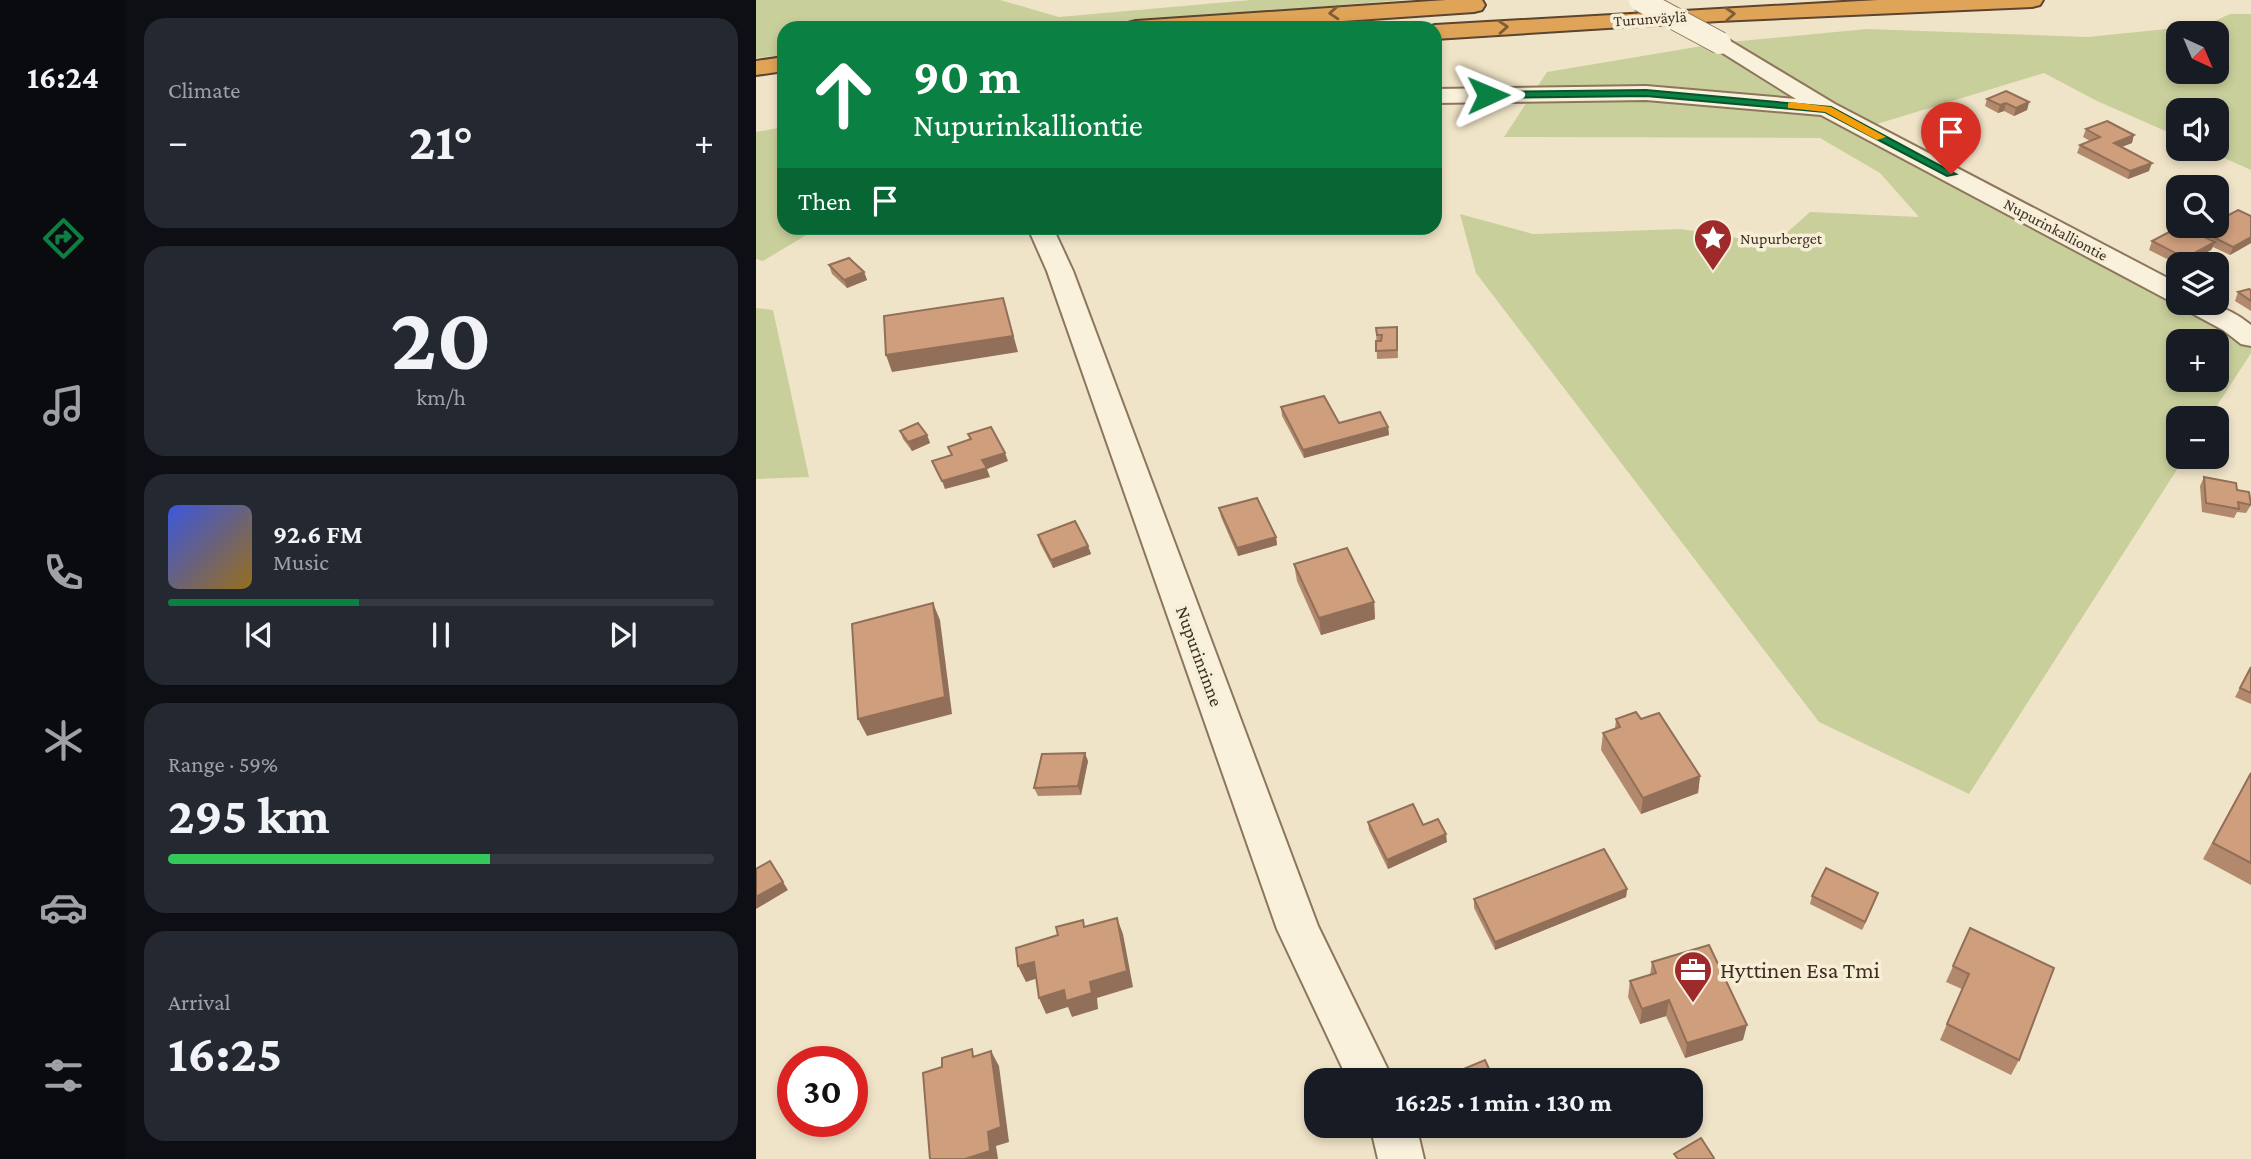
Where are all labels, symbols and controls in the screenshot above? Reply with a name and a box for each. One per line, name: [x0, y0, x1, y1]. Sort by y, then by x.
one-way arrow: [1328, 5, 1339, 20]
one-way arrow: [1725, 6, 1736, 21]
street label: Turunväylä: [1613, 7, 1688, 31]
one-way arrow: [1498, 20, 1509, 35]
north arrow: [2166, 21, 2230, 84]
map controls: [2166, 21, 2229, 469]
icon: ahead: [798, 49, 889, 140]
text: 90 m: [913, 49, 1020, 104]
position arrow: [1451, 58, 1525, 132]
text: 16:24: [27, 59, 99, 95]
text: Climate: [168, 77, 240, 103]
button: sound: [2166, 98, 2229, 161]
pin: [1921, 102, 1981, 174]
text: Nupurinkalliontie: [913, 107, 1143, 143]
text: 21°: [409, 112, 473, 170]
icon: arrive: [1932, 113, 1970, 151]
text: −: [168, 120, 188, 162]
text: +: [694, 120, 714, 162]
button: search: [2166, 175, 2229, 238]
icon: arrive: [866, 182, 904, 220]
text: Then: [798, 187, 852, 216]
street label: Nupurinkalliontie: [2001, 195, 2110, 265]
icon: directions: [39, 214, 88, 263]
place icon: Nupurberget: [1692, 217, 1734, 272]
place label: Nupurberget: [1740, 230, 1823, 248]
button: layers: [2166, 252, 2229, 315]
text: 20: [390, 287, 492, 389]
button: +: [2166, 329, 2229, 392]
icon: music: [39, 381, 88, 430]
text: km/h: [416, 384, 466, 410]
button: −: [2166, 406, 2229, 469]
text: 92.6 FM: [273, 520, 363, 549]
icon: phone: [39, 548, 88, 597]
text: Music: [273, 549, 329, 575]
street label: Nupurinrinne: [1172, 603, 1227, 709]
icon: previous: [240, 616, 278, 654]
icon: pause: [422, 616, 460, 654]
icon: next: [604, 616, 642, 654]
icon: climate: [39, 716, 88, 765]
text: Range · 59%: [168, 751, 278, 777]
text: 295 km: [168, 786, 330, 844]
icon: car: [39, 883, 88, 932]
office icon: Hyttinen Esa Tmi: [1672, 949, 1714, 1004]
place label: Hyttinen Esa Tmi: [1720, 957, 1880, 983]
text: Arrival: [168, 989, 231, 1015]
text: 16:25: [168, 1024, 282, 1082]
speed limit sign: 30: [777, 1046, 868, 1137]
icon: filters: [39, 1051, 88, 1100]
text: 16:25 · 1 min · 130 m: [1395, 1088, 1612, 1117]

